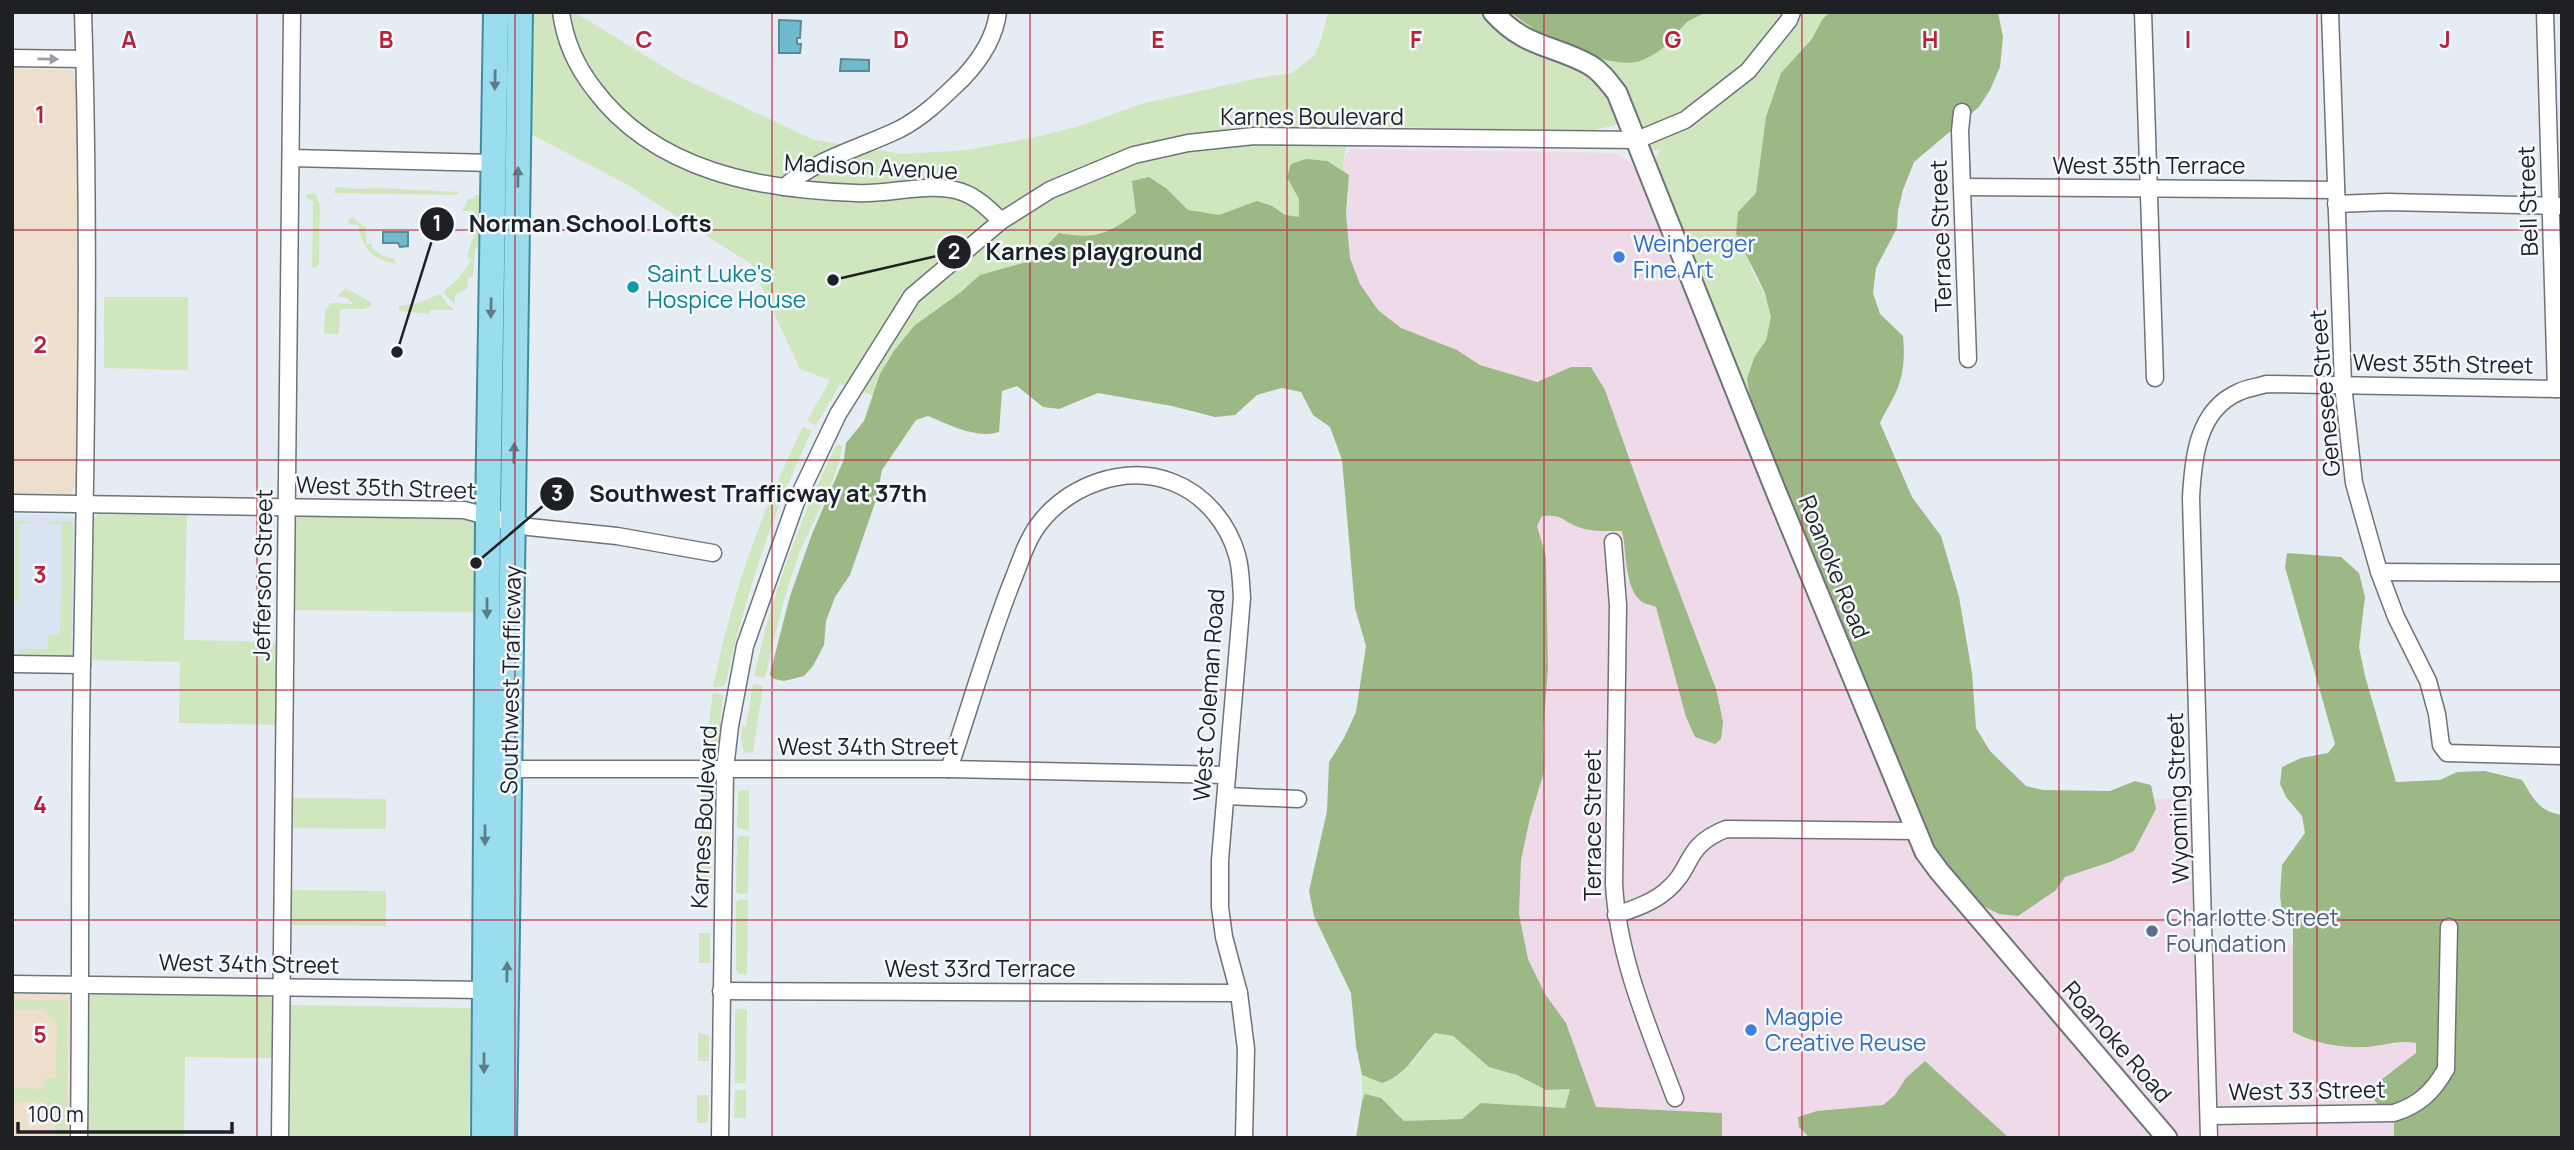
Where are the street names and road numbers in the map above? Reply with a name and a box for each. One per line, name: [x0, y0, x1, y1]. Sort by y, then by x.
street label: Karnes Boulevard: [1220, 100, 1404, 132]
street label: Madison Avenue: [783, 145, 959, 187]
street label: Bell Street: [2509, 145, 2545, 257]
street label: West 35th Terrace: [2053, 149, 2246, 181]
street label: Terrace Street: [1921, 159, 1959, 313]
street label: Genesee Street: [2301, 308, 2347, 478]
street label: West 35th Street: [2353, 345, 2534, 381]
street label: West 35th Street: [295, 468, 477, 506]
street label: Jefferson Street: [245, 489, 279, 661]
street label: Roanoke Road: [1792, 490, 1878, 643]
street label: Southwest Trafficway: [492, 565, 528, 795]
street label: West Coleman Road: [1185, 588, 1231, 802]
street label: Wyoming Street: [2158, 712, 2196, 884]
street label: Karnes Boulevard: [682, 724, 724, 909]
street label: West 34th Street: [778, 730, 958, 762]
street label: Terrace Street: [1576, 749, 1608, 901]
street label: West 34th Street: [158, 945, 340, 981]
street label: West 33rd Terrace: [884, 952, 1076, 984]
street label: Roanoke Road: [2056, 974, 2180, 1109]
street label: West 33 Street: [2228, 1073, 2386, 1107]

